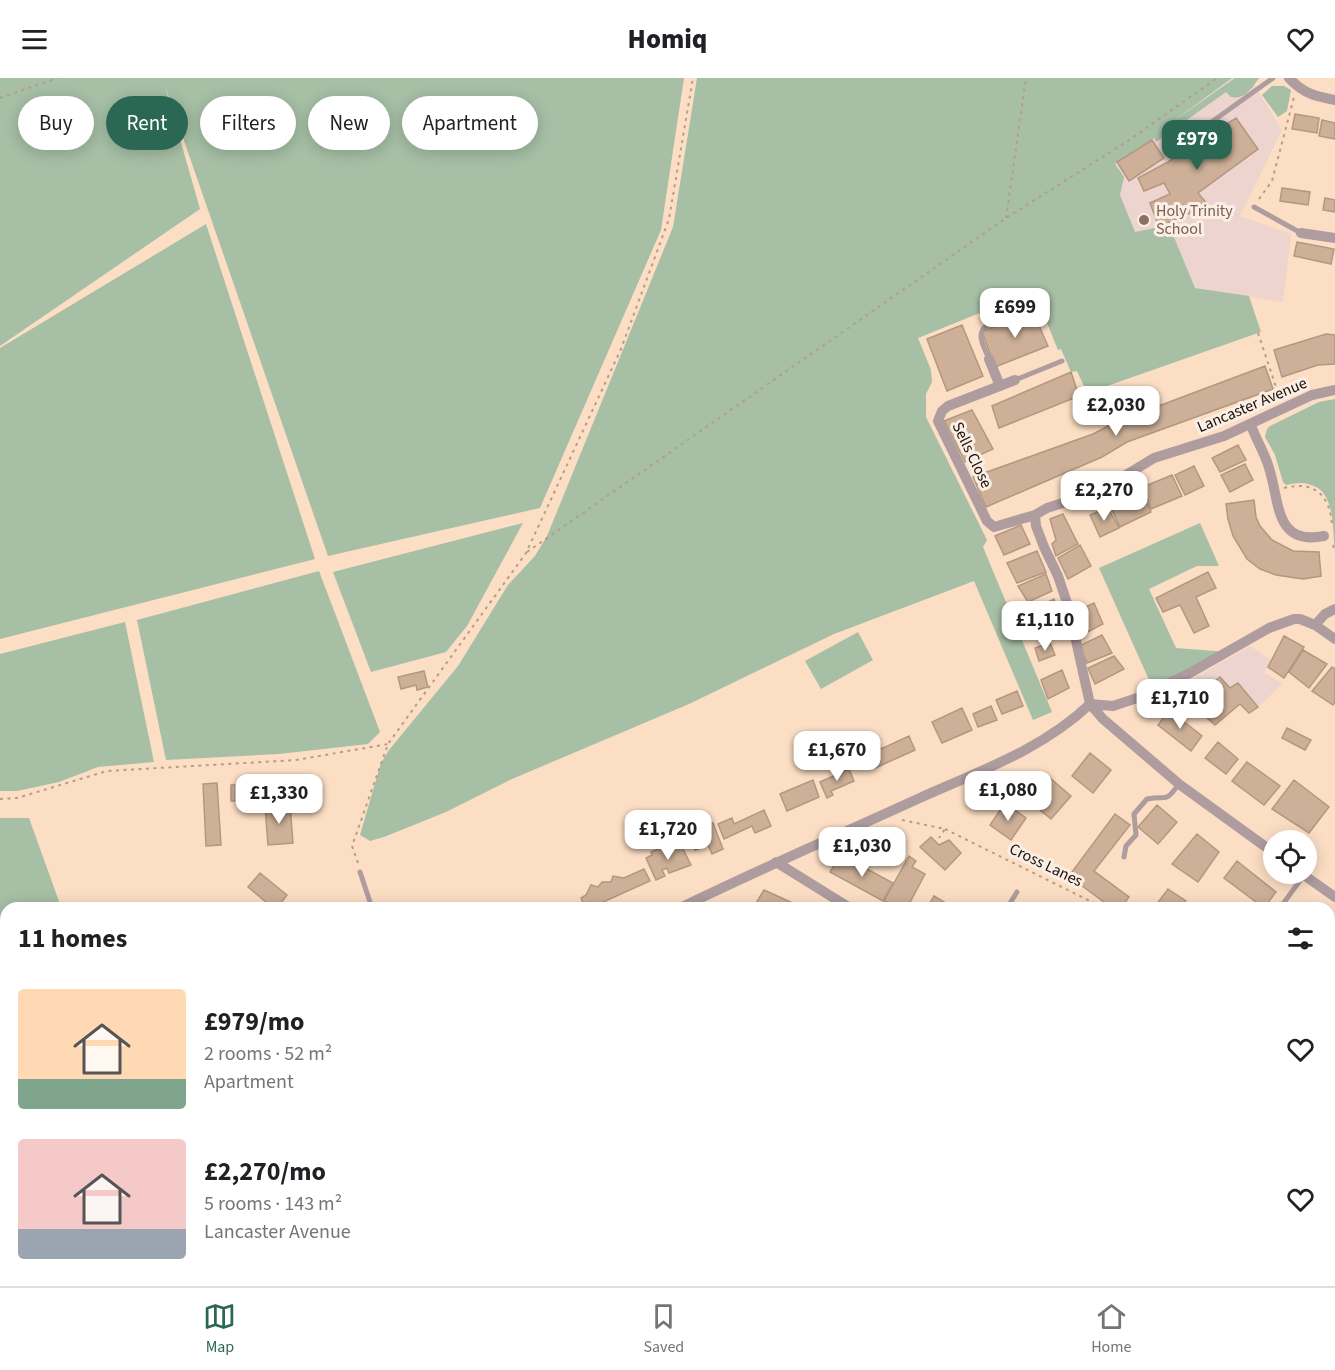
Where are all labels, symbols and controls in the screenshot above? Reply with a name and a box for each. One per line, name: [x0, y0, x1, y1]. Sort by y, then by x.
text: Homiq: [628, 20, 707, 59]
icon: menu: [18, 23, 51, 56]
icon: heart: [1284, 23, 1317, 56]
chip: Buy: [18, 96, 94, 150]
chip: Rent: [106, 96, 188, 150]
chip: Filters: [200, 96, 296, 150]
chip: New: [308, 96, 390, 150]
chip: Apartment: [402, 96, 538, 150]
pin: £979: [1161, 120, 1233, 171]
text: £979: [1176, 125, 1218, 153]
place label: Holy Trinity School: [1156, 200, 1233, 240]
marker: Holy Trinity School: [1137, 213, 1151, 227]
pin: £699: [979, 288, 1051, 339]
text: £699: [994, 293, 1036, 321]
street label: Lancaster Avenue: [1194, 372, 1310, 438]
pin: £2,030: [1067, 386, 1165, 437]
text: £2,030: [1087, 391, 1145, 419]
street label: Sells Close: [947, 418, 997, 492]
pin: £2,270: [1055, 471, 1153, 522]
text: £2,270: [1075, 476, 1133, 504]
pin: £1,110: [996, 601, 1094, 652]
text: £1,110: [1016, 606, 1074, 634]
pin: £1,710: [1131, 679, 1229, 730]
text: £1,710: [1151, 684, 1209, 712]
pin: £1,670: [788, 731, 886, 782]
text: £1,670: [808, 736, 866, 764]
pin: £1,080: [959, 771, 1057, 822]
pin: £1,330: [230, 774, 328, 825]
text: £1,080: [979, 776, 1037, 804]
text: £1,330: [250, 779, 308, 807]
pin: £1,720: [619, 810, 717, 861]
text: £1,720: [639, 815, 697, 843]
pin: £1,030: [813, 827, 911, 878]
map controls: [1263, 830, 1317, 884]
button: locate: [1263, 830, 1317, 884]
text: £1,030: [833, 832, 891, 860]
street label: Cross Lanes: [1006, 838, 1087, 892]
text: 11 homes: [18, 920, 127, 957]
icon: filters: [1284, 922, 1317, 955]
text: £979/mo: [204, 1003, 304, 1040]
icon: home: [66, 1013, 138, 1085]
icon: heart: [1284, 1033, 1317, 1066]
text: 2 rooms · 52 m²: [204, 1040, 332, 1068]
text: Apartment: [204, 1068, 294, 1096]
text: £2,270/mo: [204, 1153, 326, 1190]
icon: home: [66, 1163, 138, 1235]
icon: heart: [1284, 1183, 1317, 1216]
text: 5 rooms · 143 m²: [204, 1190, 342, 1218]
text: Lancaster Avenue: [204, 1218, 351, 1246]
tab: Map: [203, 1300, 236, 1358]
tab: Saved: [643, 1300, 684, 1358]
tab: Home: [1091, 1300, 1132, 1358]

